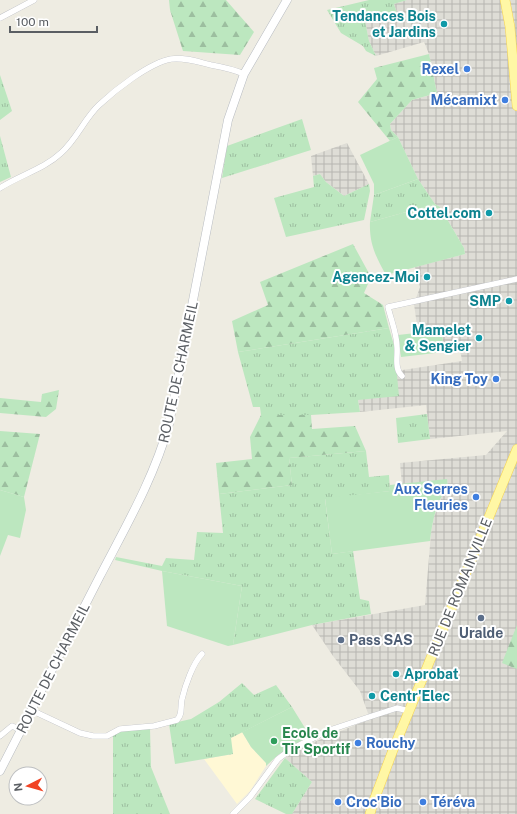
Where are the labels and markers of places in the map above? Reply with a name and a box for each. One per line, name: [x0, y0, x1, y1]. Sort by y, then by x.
place label: Tendances Bois et Jardins: [332, 8, 436, 40]
marker: Tendances Bois et Jardins: [439, 19, 449, 29]
place label: Rexel: [421, 61, 459, 77]
marker: Rexel: [462, 64, 472, 74]
place label: Mécamixt: [431, 92, 497, 108]
marker: Mécamixt: [500, 95, 510, 105]
place label: Cottel.com: [407, 205, 481, 221]
marker: Cottel.com: [484, 208, 494, 218]
place label: Agencez-Moi: [332, 269, 419, 285]
marker: Agencez-Moi: [422, 272, 432, 282]
place label: SMP: [469, 293, 501, 309]
marker: SMP: [504, 296, 514, 306]
place label: Mamelet & Sengier: [405, 322, 471, 354]
marker: Mamelet & Sengier: [474, 333, 484, 343]
place label: King Toy: [431, 371, 488, 387]
marker: King Toy: [491, 374, 501, 384]
place label: Aux Serres Fleuries: [394, 481, 468, 513]
marker: Aux Serres Fleuries: [471, 492, 481, 502]
marker: Uralde: [476, 613, 486, 623]
place label: Uralde: [459, 625, 503, 641]
place label: Pass SAS: [349, 632, 413, 648]
marker: Pass SAS: [336, 635, 346, 645]
place label: Aprobat: [404, 666, 459, 682]
marker: Aprobat: [391, 669, 401, 679]
place label: Centr'Elec: [380, 688, 451, 704]
marker: Centr'Elec: [367, 691, 377, 701]
place label: Ecole de Tir Sportif: [282, 725, 351, 757]
place label: Rouchy: [366, 735, 415, 751]
marker: Ecole de Tir Sportif: [269, 736, 279, 746]
marker: Rouchy: [353, 738, 363, 748]
place label: Croc'Bio: [346, 794, 402, 810]
place label: Téréva: [431, 794, 475, 810]
marker: Croc'Bio: [333, 797, 343, 807]
marker: Téréva: [418, 797, 428, 807]

